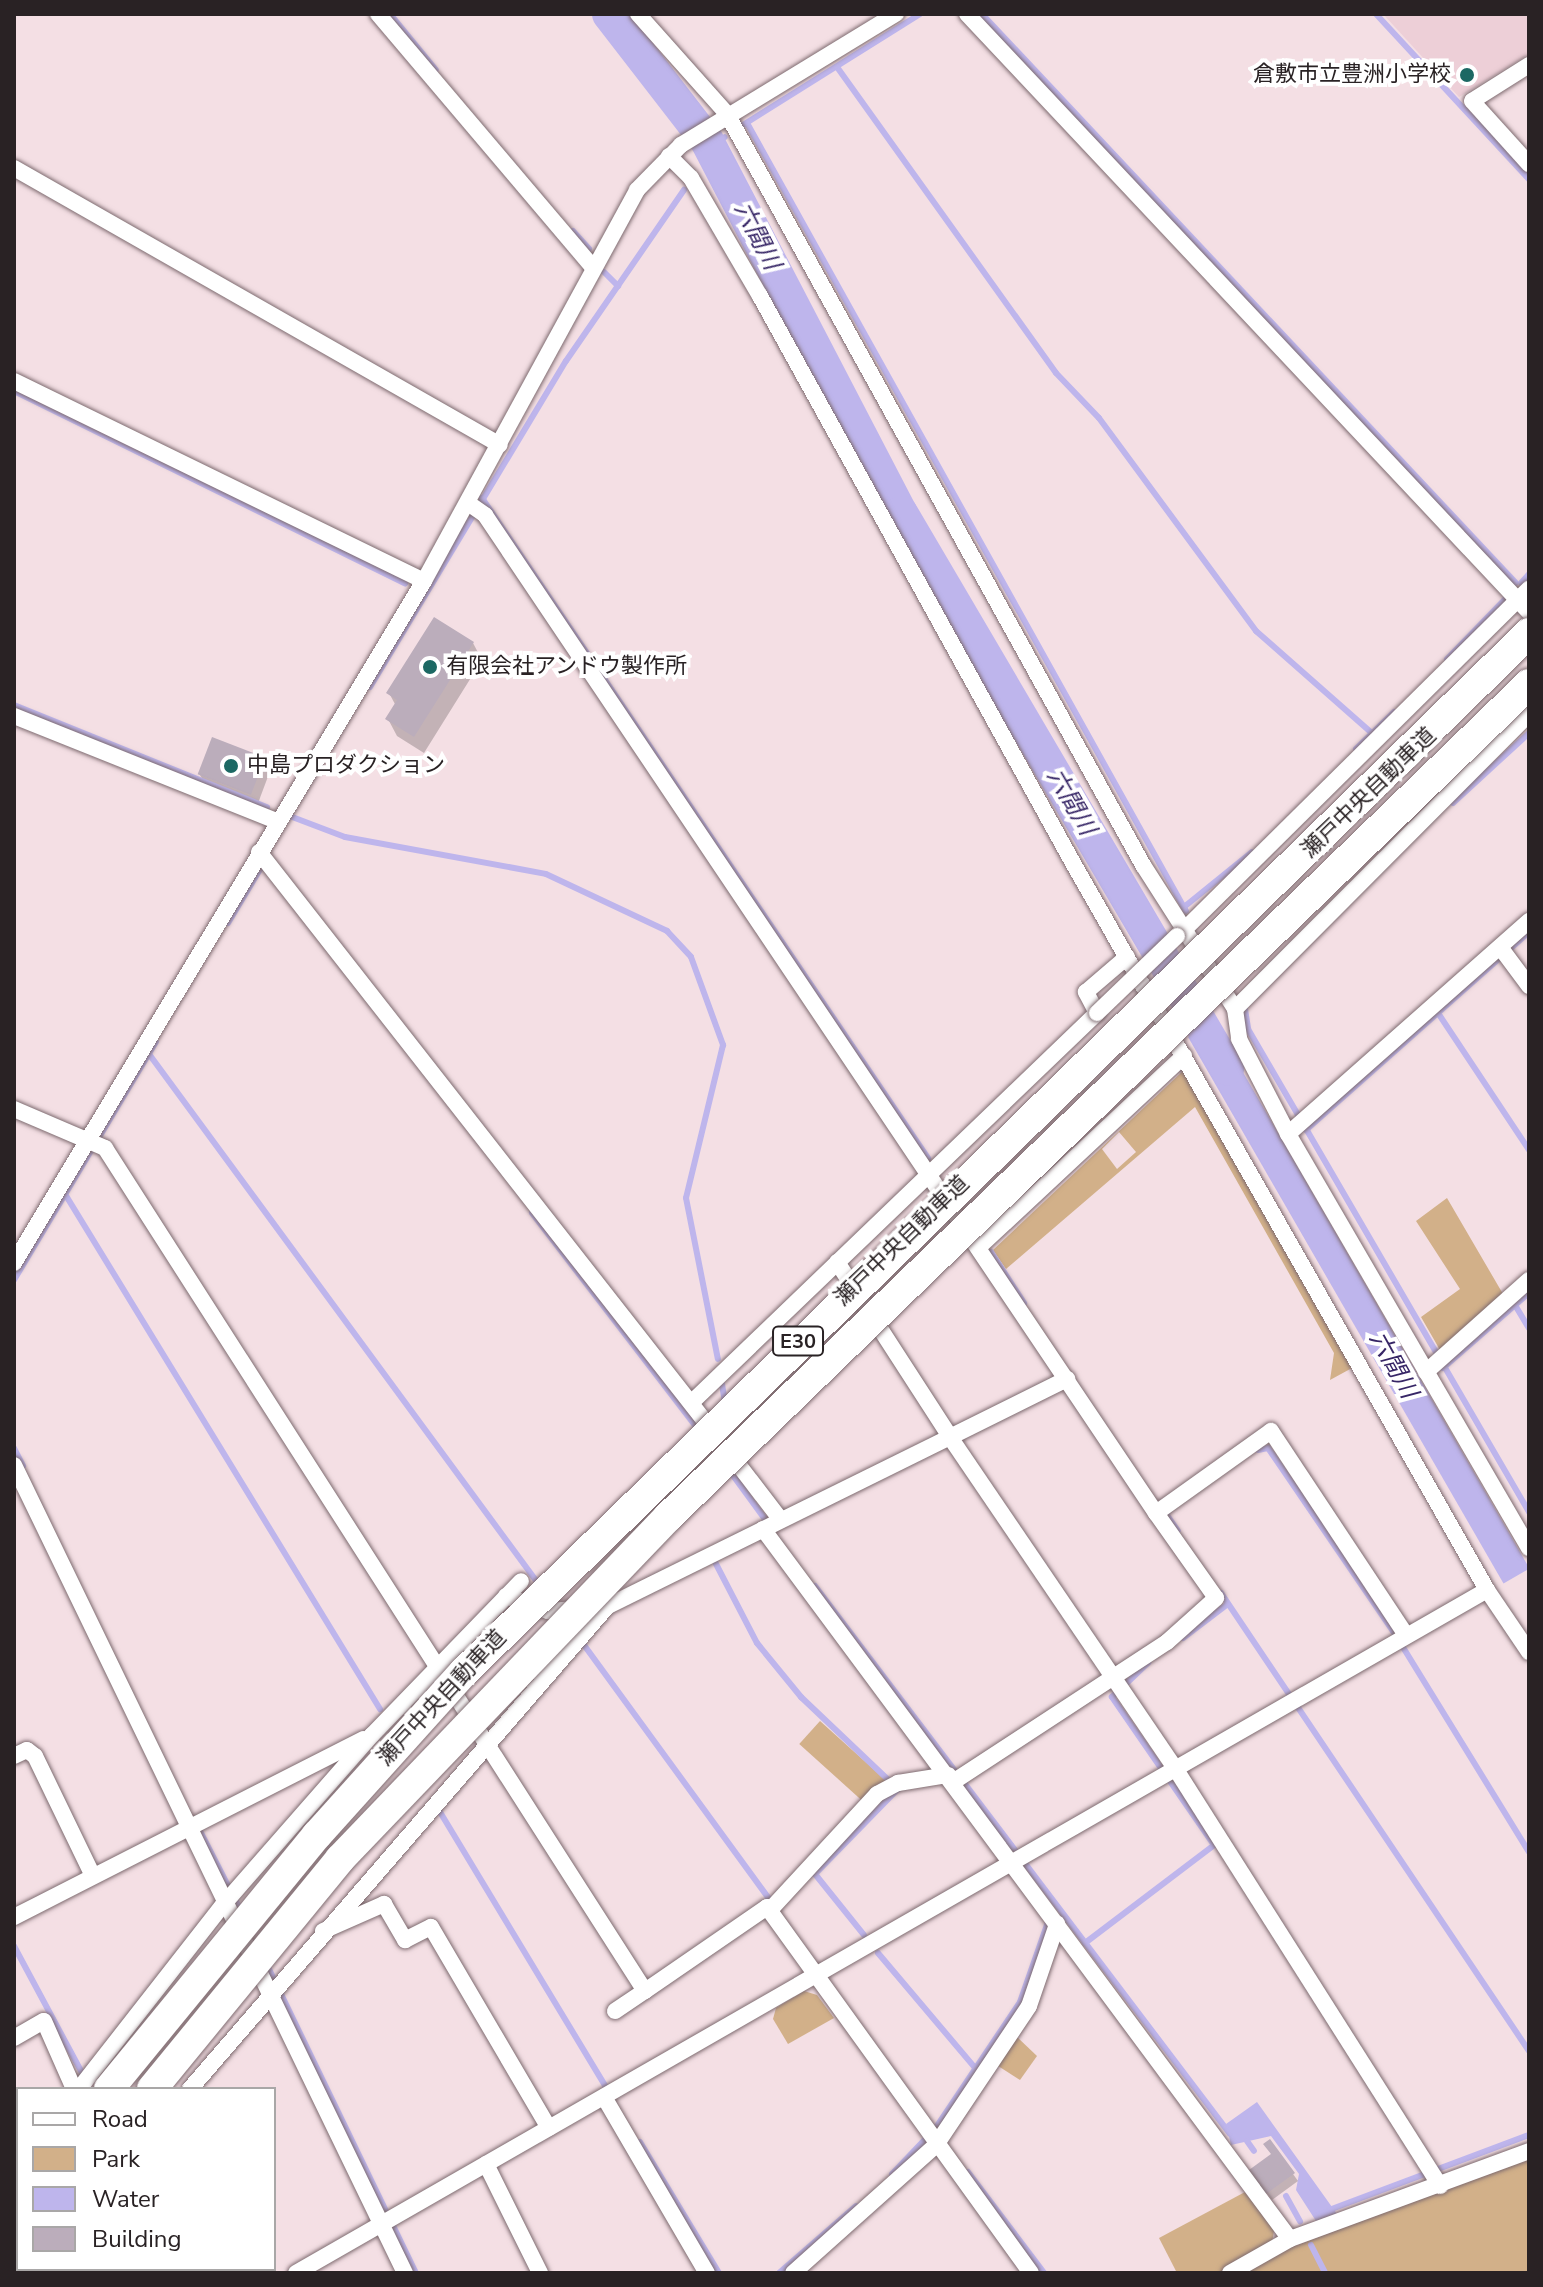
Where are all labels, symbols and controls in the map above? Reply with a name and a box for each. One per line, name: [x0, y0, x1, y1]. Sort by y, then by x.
place label: 倉敷市立豊洲小学校: [1253, 62, 1451, 88]
marker: 倉敷市立豊洲小学校: [1458, 66, 1476, 84]
water label: 六間川: [728, 197, 786, 275]
place label: 有限会社アンドウ製作所: [446, 654, 688, 680]
marker: 有限会社アンドウ製作所: [421, 658, 439, 676]
street label: 瀬戸中央自動車道: [1297, 722, 1441, 864]
place label: 中島プロダクション: [247, 753, 445, 779]
marker: 中島プロダクション: [222, 757, 240, 775]
water label: 六間川: [1041, 764, 1101, 840]
street label: 瀬戸中央自動車道: [830, 1170, 974, 1312]
road number: E30: [772, 1325, 824, 1357]
water label: 六間川: [1363, 1327, 1423, 1403]
street label: 瀬戸中央自動車道: [372, 1625, 512, 1771]
legend: [16, 2087, 276, 2271]
text: Road: [92, 2103, 148, 2135]
text: Park: [92, 2143, 140, 2175]
text: Water: [92, 2183, 159, 2215]
text: Building: [92, 2223, 182, 2255]

